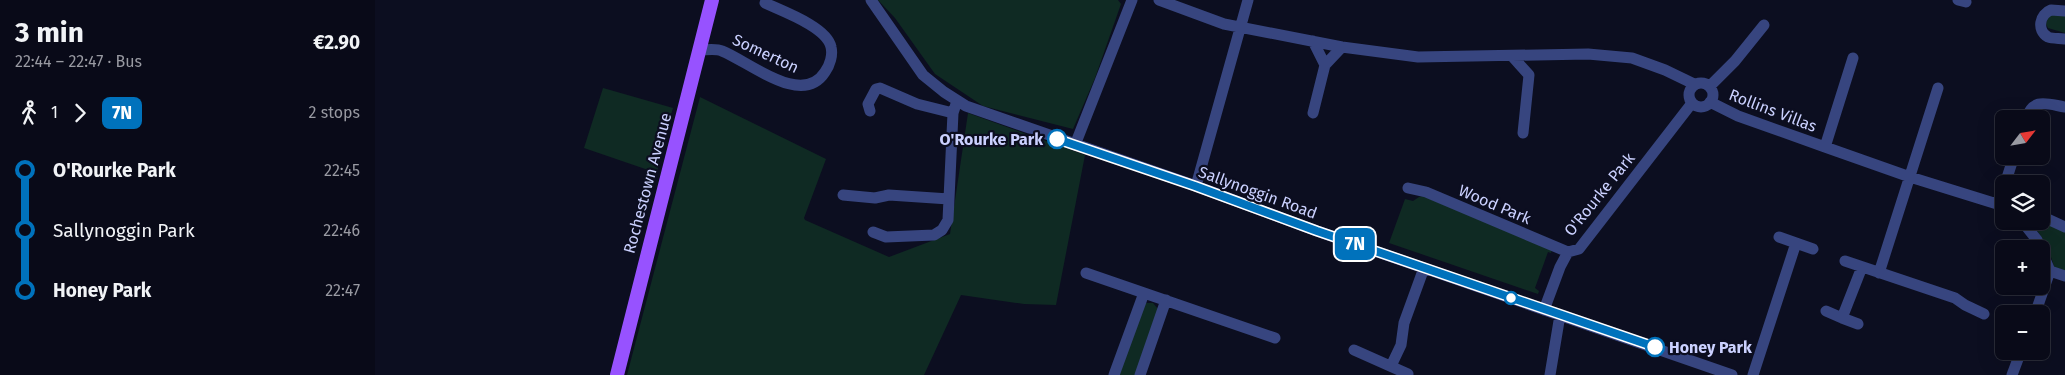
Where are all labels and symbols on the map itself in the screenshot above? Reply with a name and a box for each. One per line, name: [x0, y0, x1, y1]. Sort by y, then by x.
street label: Somerton: [730, 30, 802, 77]
street label: Rollins Villas: [1726, 85, 1819, 136]
north arrow: [1995, 110, 2050, 165]
street label: Rochestown Avenue: [620, 111, 675, 256]
marker: O'Rourke Park: [1047, 129, 1067, 149]
place label: O'Rourke Park: [940, 130, 1043, 149]
street label: O'Rourke Park: [1560, 148, 1639, 240]
street label: Sallynoggin Road: [1196, 162, 1320, 223]
street label: Wood Park: [1456, 181, 1535, 229]
line badge: 7N: [1333, 228, 1377, 260]
unlabelled marker: [1504, 291, 1518, 305]
marker: Honey Park: [1645, 337, 1665, 357]
place label: Honey Park: [1669, 338, 1752, 357]

